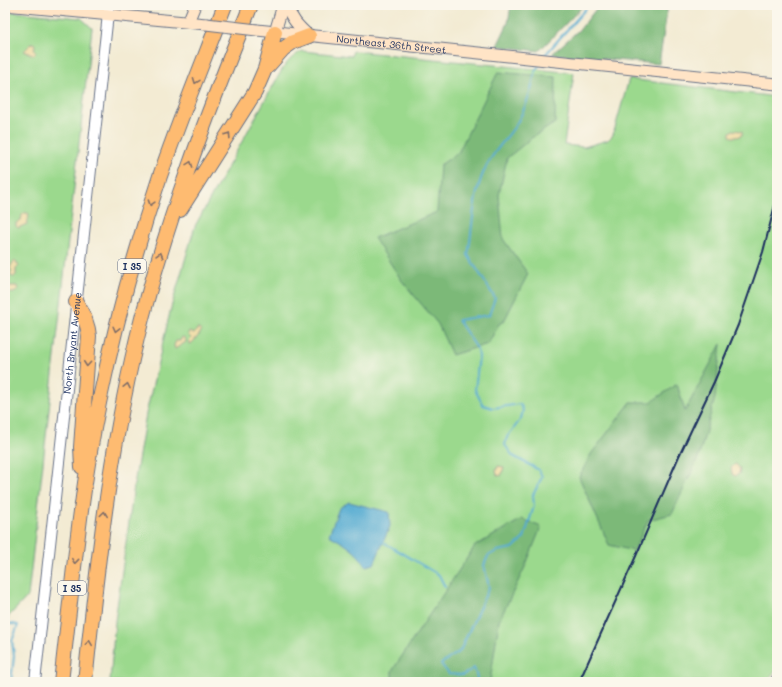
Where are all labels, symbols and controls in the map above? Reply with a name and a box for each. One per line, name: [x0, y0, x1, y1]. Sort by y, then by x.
street label: Northeast 36th Street: [336, 31, 447, 57]
one-way arrow: [192, 78, 200, 85]
one-way arrow: [223, 132, 231, 139]
one-way arrow: [185, 160, 193, 167]
one-way arrow: [147, 200, 156, 207]
one-way arrow: [155, 252, 164, 259]
road number: I 35: [118, 259, 146, 273]
street label: North Bryant Avenue: [60, 291, 85, 395]
one-way arrow: [112, 325, 120, 332]
one-way arrow: [83, 361, 92, 367]
one-way arrow: [122, 383, 130, 389]
one-way arrow: [99, 511, 108, 517]
one-way arrow: [70, 558, 79, 564]
road number: I 35: [58, 581, 86, 595]
one-way arrow: [85, 640, 94, 646]

